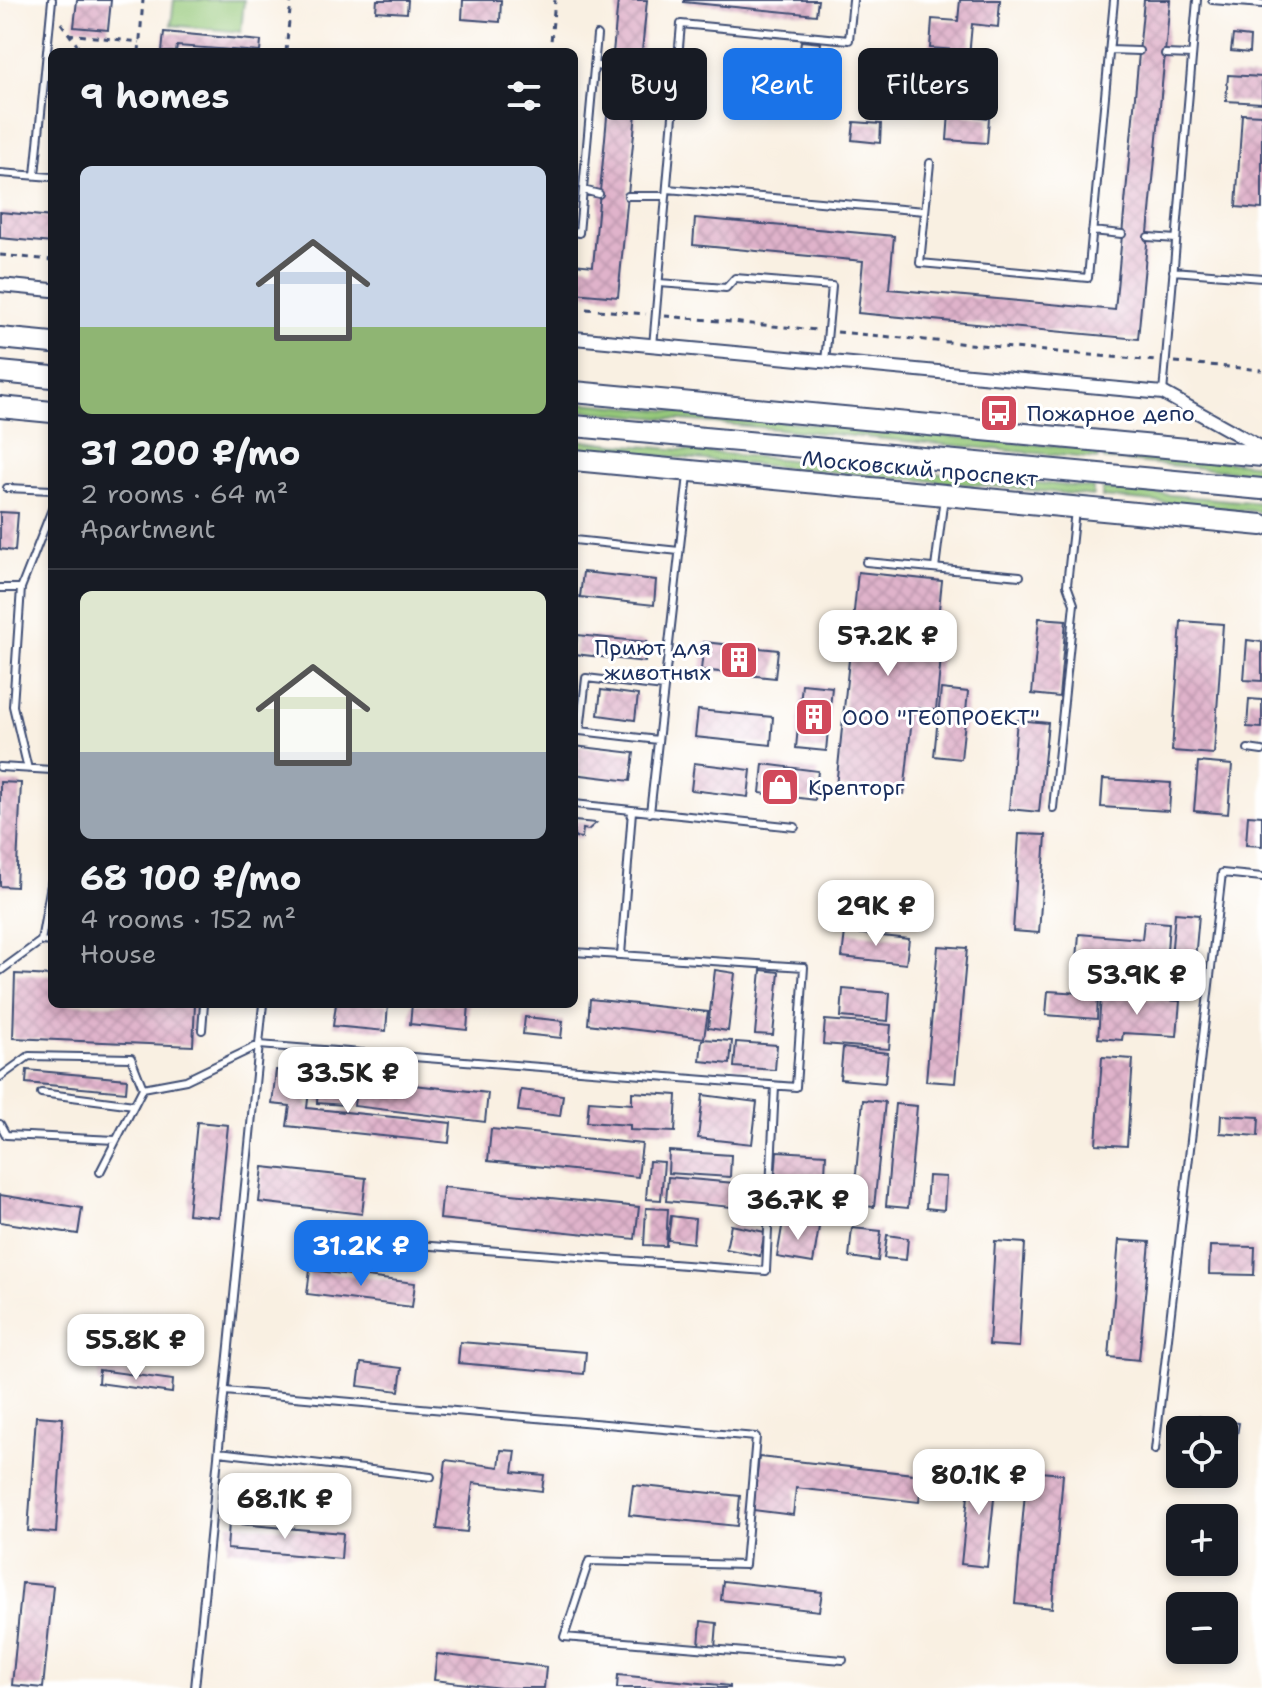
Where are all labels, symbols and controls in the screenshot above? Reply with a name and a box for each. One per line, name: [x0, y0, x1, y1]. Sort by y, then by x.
chip: Buy: [602, 48, 707, 120]
chip: Rent: [723, 48, 842, 120]
chip: Filters: [858, 48, 998, 120]
text: 9 homes: [80, 73, 229, 119]
icon: filters: [502, 74, 546, 118]
icon: home: [241, 218, 385, 362]
bus stop icon: Пожарное депо: [978, 392, 1020, 434]
place label: Пожарное депо: [1027, 399, 1195, 428]
text: 31 200 ₽/mo: [80, 430, 301, 476]
street label: Московский проспект: [801, 444, 1040, 493]
text: 2 rooms · 64 m²: [80, 476, 288, 511]
text: Apartment: [80, 511, 216, 546]
pin: 57.2K ₽: [814, 610, 962, 678]
text: 57.2K ₽: [837, 618, 939, 653]
place label: Приют для животных: [595, 633, 711, 687]
building icon: Приют для животных: [718, 639, 760, 681]
icon: home: [241, 643, 385, 787]
building icon: ООО "ГЕОПРОЕКТ": [793, 696, 835, 738]
place label: ООО "ГЕОПРОЕКТ": [842, 703, 1040, 732]
shop icon: Крепторг: [759, 766, 801, 808]
place label: Крепторг: [808, 773, 905, 802]
text: 68 100 ₽/mo: [80, 855, 302, 901]
pin: 29K ₽: [820, 880, 932, 948]
text: 29K ₽: [836, 888, 916, 923]
text: 4 rooms · 152 m²: [80, 901, 296, 936]
text: House: [80, 936, 156, 971]
pin: 53.9K ₽: [1063, 949, 1211, 1017]
text: 53.9K ₽: [1087, 957, 1187, 992]
pin: 33.5K ₽: [274, 1047, 422, 1115]
text: 33.5K ₽: [296, 1055, 400, 1090]
pin: 36.7K ₽: [724, 1174, 872, 1242]
text: 36.7K ₽: [746, 1182, 850, 1217]
pin: 31.2K ₽: [287, 1220, 435, 1288]
text: 31.2K ₽: [312, 1228, 410, 1263]
pin: 55.8K ₽: [62, 1314, 210, 1382]
text: 55.8K ₽: [85, 1322, 187, 1357]
map controls: [1166, 1416, 1238, 1664]
button: locate: [1166, 1416, 1238, 1488]
pin: 80.1K ₽: [905, 1449, 1053, 1517]
text: 80.1K ₽: [931, 1457, 1027, 1492]
pin: 68.1K ₽: [211, 1473, 359, 1541]
text: 68.1K ₽: [236, 1481, 334, 1516]
button: +: [1166, 1504, 1238, 1576]
button: −: [1166, 1592, 1238, 1664]

